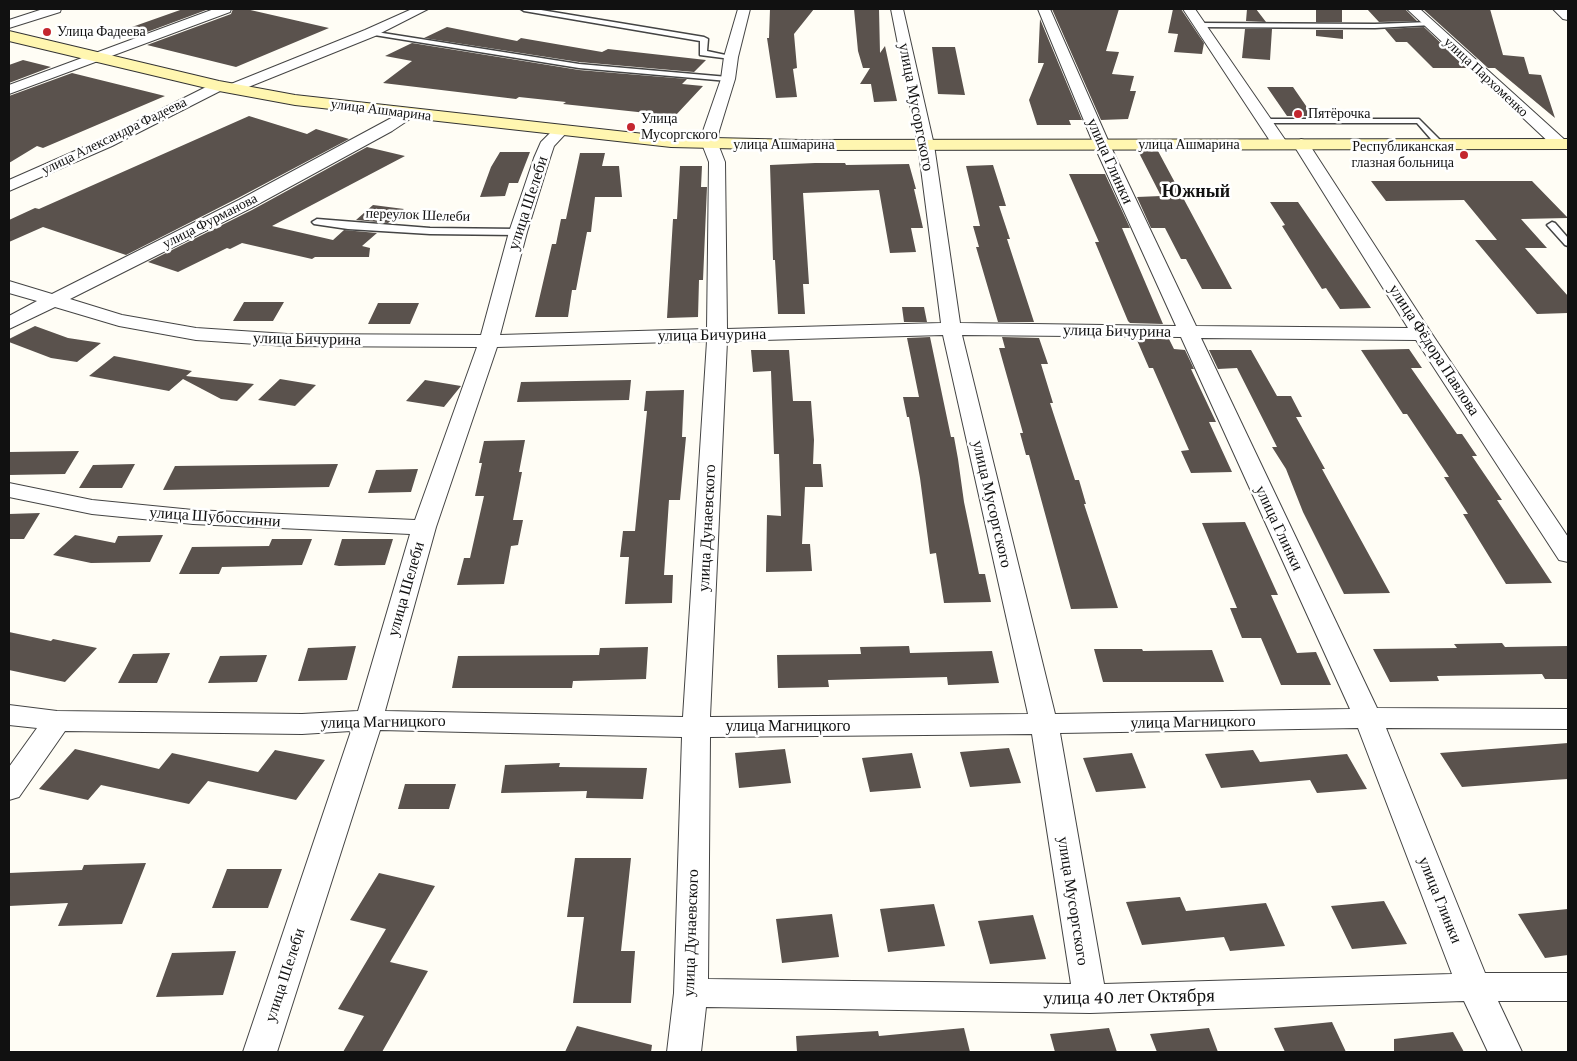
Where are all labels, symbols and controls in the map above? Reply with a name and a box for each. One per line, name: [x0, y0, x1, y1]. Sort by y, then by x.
place label: Улица Фадеева: [57, 24, 146, 40]
marker: Улица Фадеева: [41, 26, 53, 38]
street label: улица Пархоменко: [1440, 34, 1532, 120]
street label: улица Мусоргского: [894, 41, 938, 173]
street label: улица Александра Фадеева: [39, 93, 189, 179]
street label: улица Ашмарина: [330, 95, 432, 125]
place label: Пятёрочка: [1308, 106, 1370, 122]
marker: Пятёрочка: [1292, 108, 1304, 120]
place label: Улица Мусоргского: [641, 111, 718, 144]
street label: улица Глинки: [1083, 115, 1137, 207]
marker: Улица Мусоргского: [625, 121, 637, 133]
street label: улица Ашмарина: [733, 137, 835, 153]
street label: улица Ашмарина: [1138, 137, 1240, 153]
place label: Республиканская глазная больница: [1351, 139, 1454, 172]
marker: Республиканская глазная больница: [1458, 149, 1470, 161]
street label: улица Шелеби: [504, 154, 552, 252]
district label: Южный: [1162, 180, 1230, 202]
street label: улица Фурманова: [160, 190, 260, 252]
street label: переулок Шелеби: [365, 205, 471, 225]
street label: улица Фёдора Павлова: [1384, 281, 1484, 419]
street label: улица Бичурина: [1063, 320, 1171, 342]
street label: улица Бичурина: [658, 324, 766, 346]
street label: улица Бичурина: [253, 328, 361, 350]
street label: улица Мусоргского: [968, 438, 1016, 570]
street label: улица Дунаевского: [694, 464, 720, 592]
street label: улица Глинки: [1251, 482, 1307, 574]
street label: улица Шубоссинни: [149, 503, 281, 531]
street label: улица Шелеби: [383, 539, 429, 639]
street label: улица Магницкого: [320, 711, 446, 733]
street label: улица Магницкого: [1130, 711, 1256, 733]
street label: улица Магницкого: [725, 716, 851, 736]
street label: улица Мусоргского: [1053, 835, 1093, 967]
street label: улица Глинки: [1414, 854, 1466, 946]
street label: улица Дунаевского: [679, 869, 703, 997]
street label: улица Шелеби: [261, 926, 309, 1024]
street label: улица 40 лет Октября: [1043, 984, 1215, 1010]

